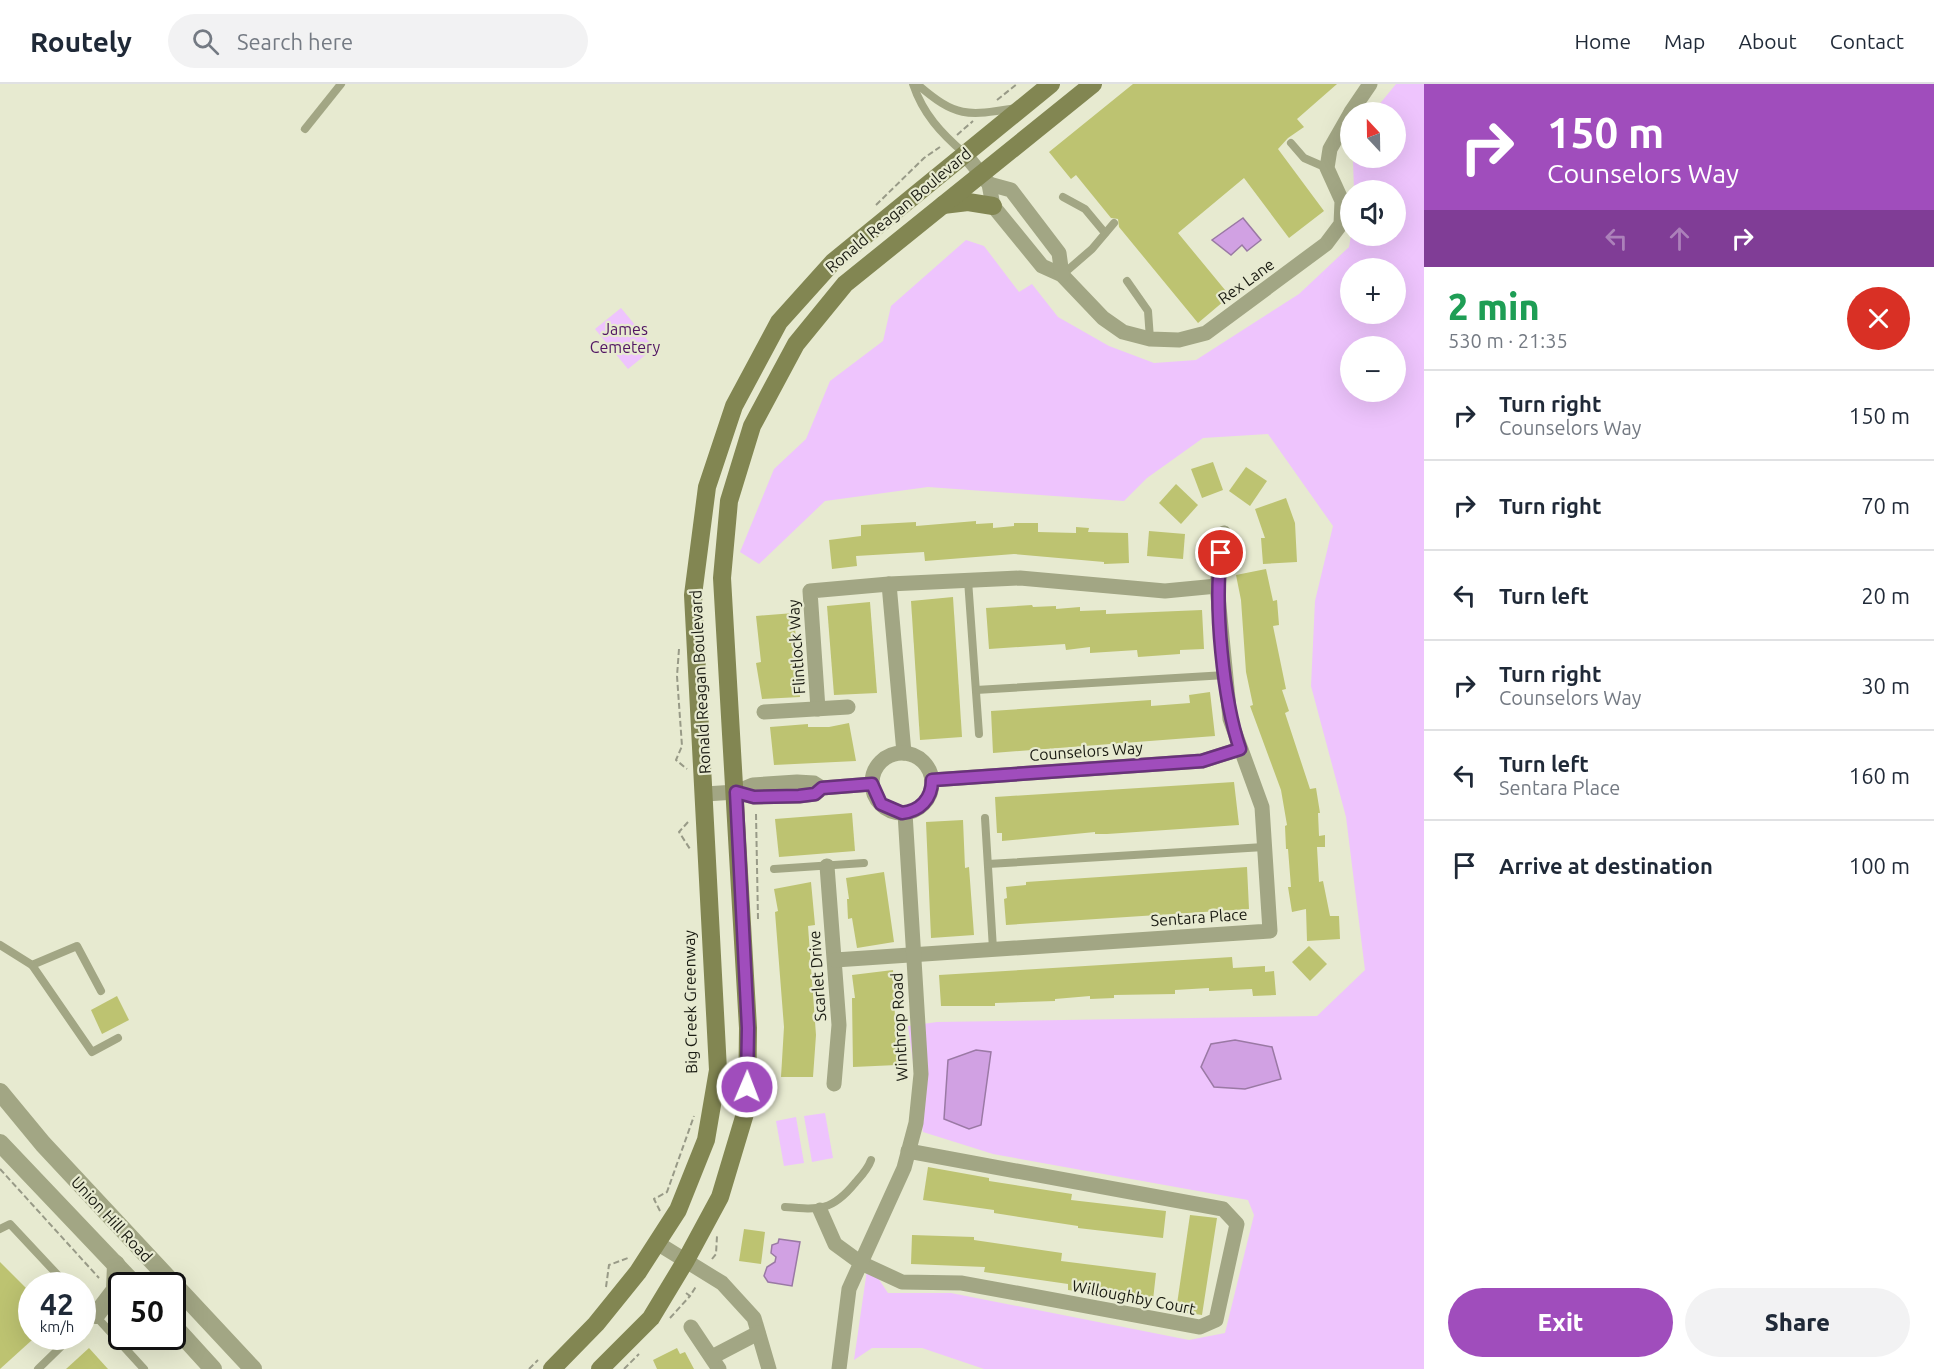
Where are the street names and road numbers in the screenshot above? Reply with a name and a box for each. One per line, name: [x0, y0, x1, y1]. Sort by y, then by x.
street label: Ronald Reagan Boulevard: [822, 144, 974, 276]
street label: Rex Lane: [1214, 255, 1278, 307]
street label: Ronald Reagan Boulevard: [686, 590, 714, 774]
street label: Flintlock Way: [784, 599, 808, 695]
street label: Counselors Way: [1029, 738, 1144, 764]
street label: Sentara Place: [1150, 905, 1248, 929]
street label: Big Creek Greenway: [680, 930, 700, 1074]
street label: Scarlet Drive: [805, 930, 829, 1022]
street label: Winthrop Road: [887, 972, 911, 1082]
street label: Union Hill Road: [68, 1173, 156, 1265]
street label: Willoughby Court: [1071, 1276, 1198, 1318]

